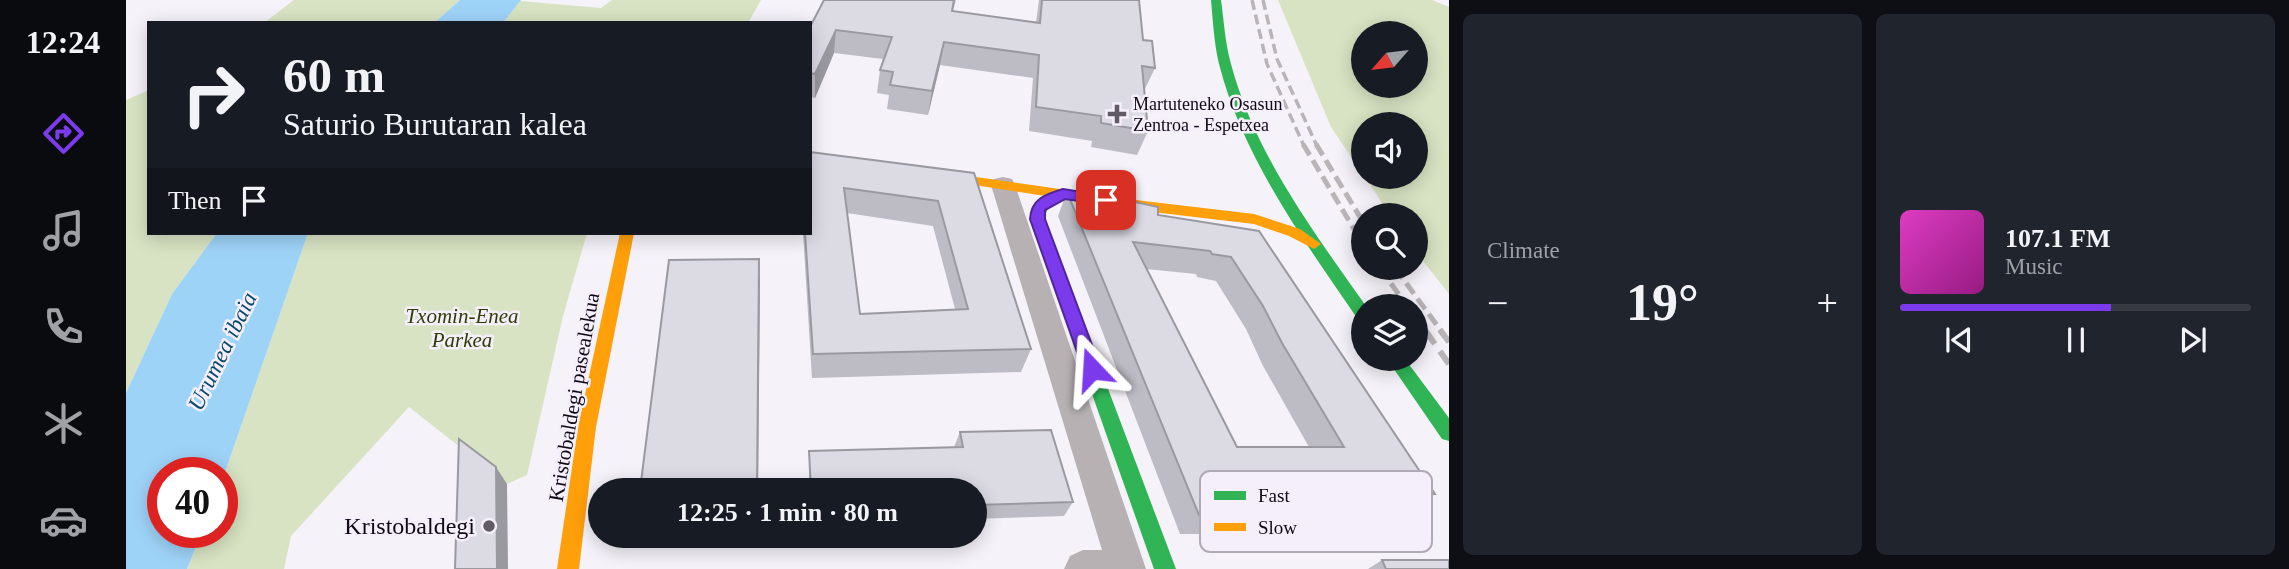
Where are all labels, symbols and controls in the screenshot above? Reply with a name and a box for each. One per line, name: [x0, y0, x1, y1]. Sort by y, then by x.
north arrow: [1351, 21, 1428, 98]
map controls: [1351, 21, 1428, 371]
text: 12:24: [26, 24, 100, 60]
text: 60 m: [283, 48, 385, 103]
icon: right: [168, 49, 259, 140]
place label: Martuteneko Osasun Zentroa - Espetxea: [1133, 94, 1282, 135]
marker: Martuteneko Osasun Zentroa - Espetxea: [1107, 104, 1127, 124]
text: Saturio Burutaran kalea: [283, 106, 587, 142]
icon: directions: [39, 109, 88, 158]
button: sound: [1351, 112, 1428, 189]
pin: [1076, 170, 1136, 230]
icon: arrive: [1087, 181, 1125, 219]
icon: arrive: [235, 182, 273, 220]
text: Then: [168, 186, 221, 215]
button: search: [1351, 203, 1428, 280]
icon: music: [39, 206, 88, 255]
text: 107.1 FM: [2005, 224, 2110, 253]
text: Climate: [1487, 238, 1560, 263]
text: Music: [2005, 254, 2063, 279]
text: 19°: [1626, 274, 1699, 331]
text: −: [1487, 282, 1508, 324]
text: +: [1817, 282, 1838, 324]
water label: Urumea ibaia: [183, 288, 262, 414]
street label: Kristobaldegi pasealekua: [544, 290, 604, 503]
button: layers: [1351, 294, 1428, 371]
icon: phone: [39, 302, 88, 351]
park label: Txomin-Enea Parkea: [405, 304, 519, 352]
icon: previous: [1940, 321, 1978, 359]
icon: pause: [2057, 321, 2095, 359]
icon: next: [2174, 321, 2212, 359]
position arrow: [1055, 332, 1129, 406]
icon: climate: [39, 399, 88, 448]
speed limit sign: 40: [147, 457, 238, 548]
legend: [1200, 471, 1432, 552]
text: Fast: [1258, 485, 1290, 506]
icon: car: [39, 496, 88, 545]
text: 12:25 · 1 min · 80 m: [677, 498, 898, 527]
place label: Kristobaldegi: [344, 513, 475, 539]
text: Slow: [1258, 517, 1297, 538]
marker: Kristobaldegi: [481, 518, 497, 534]

